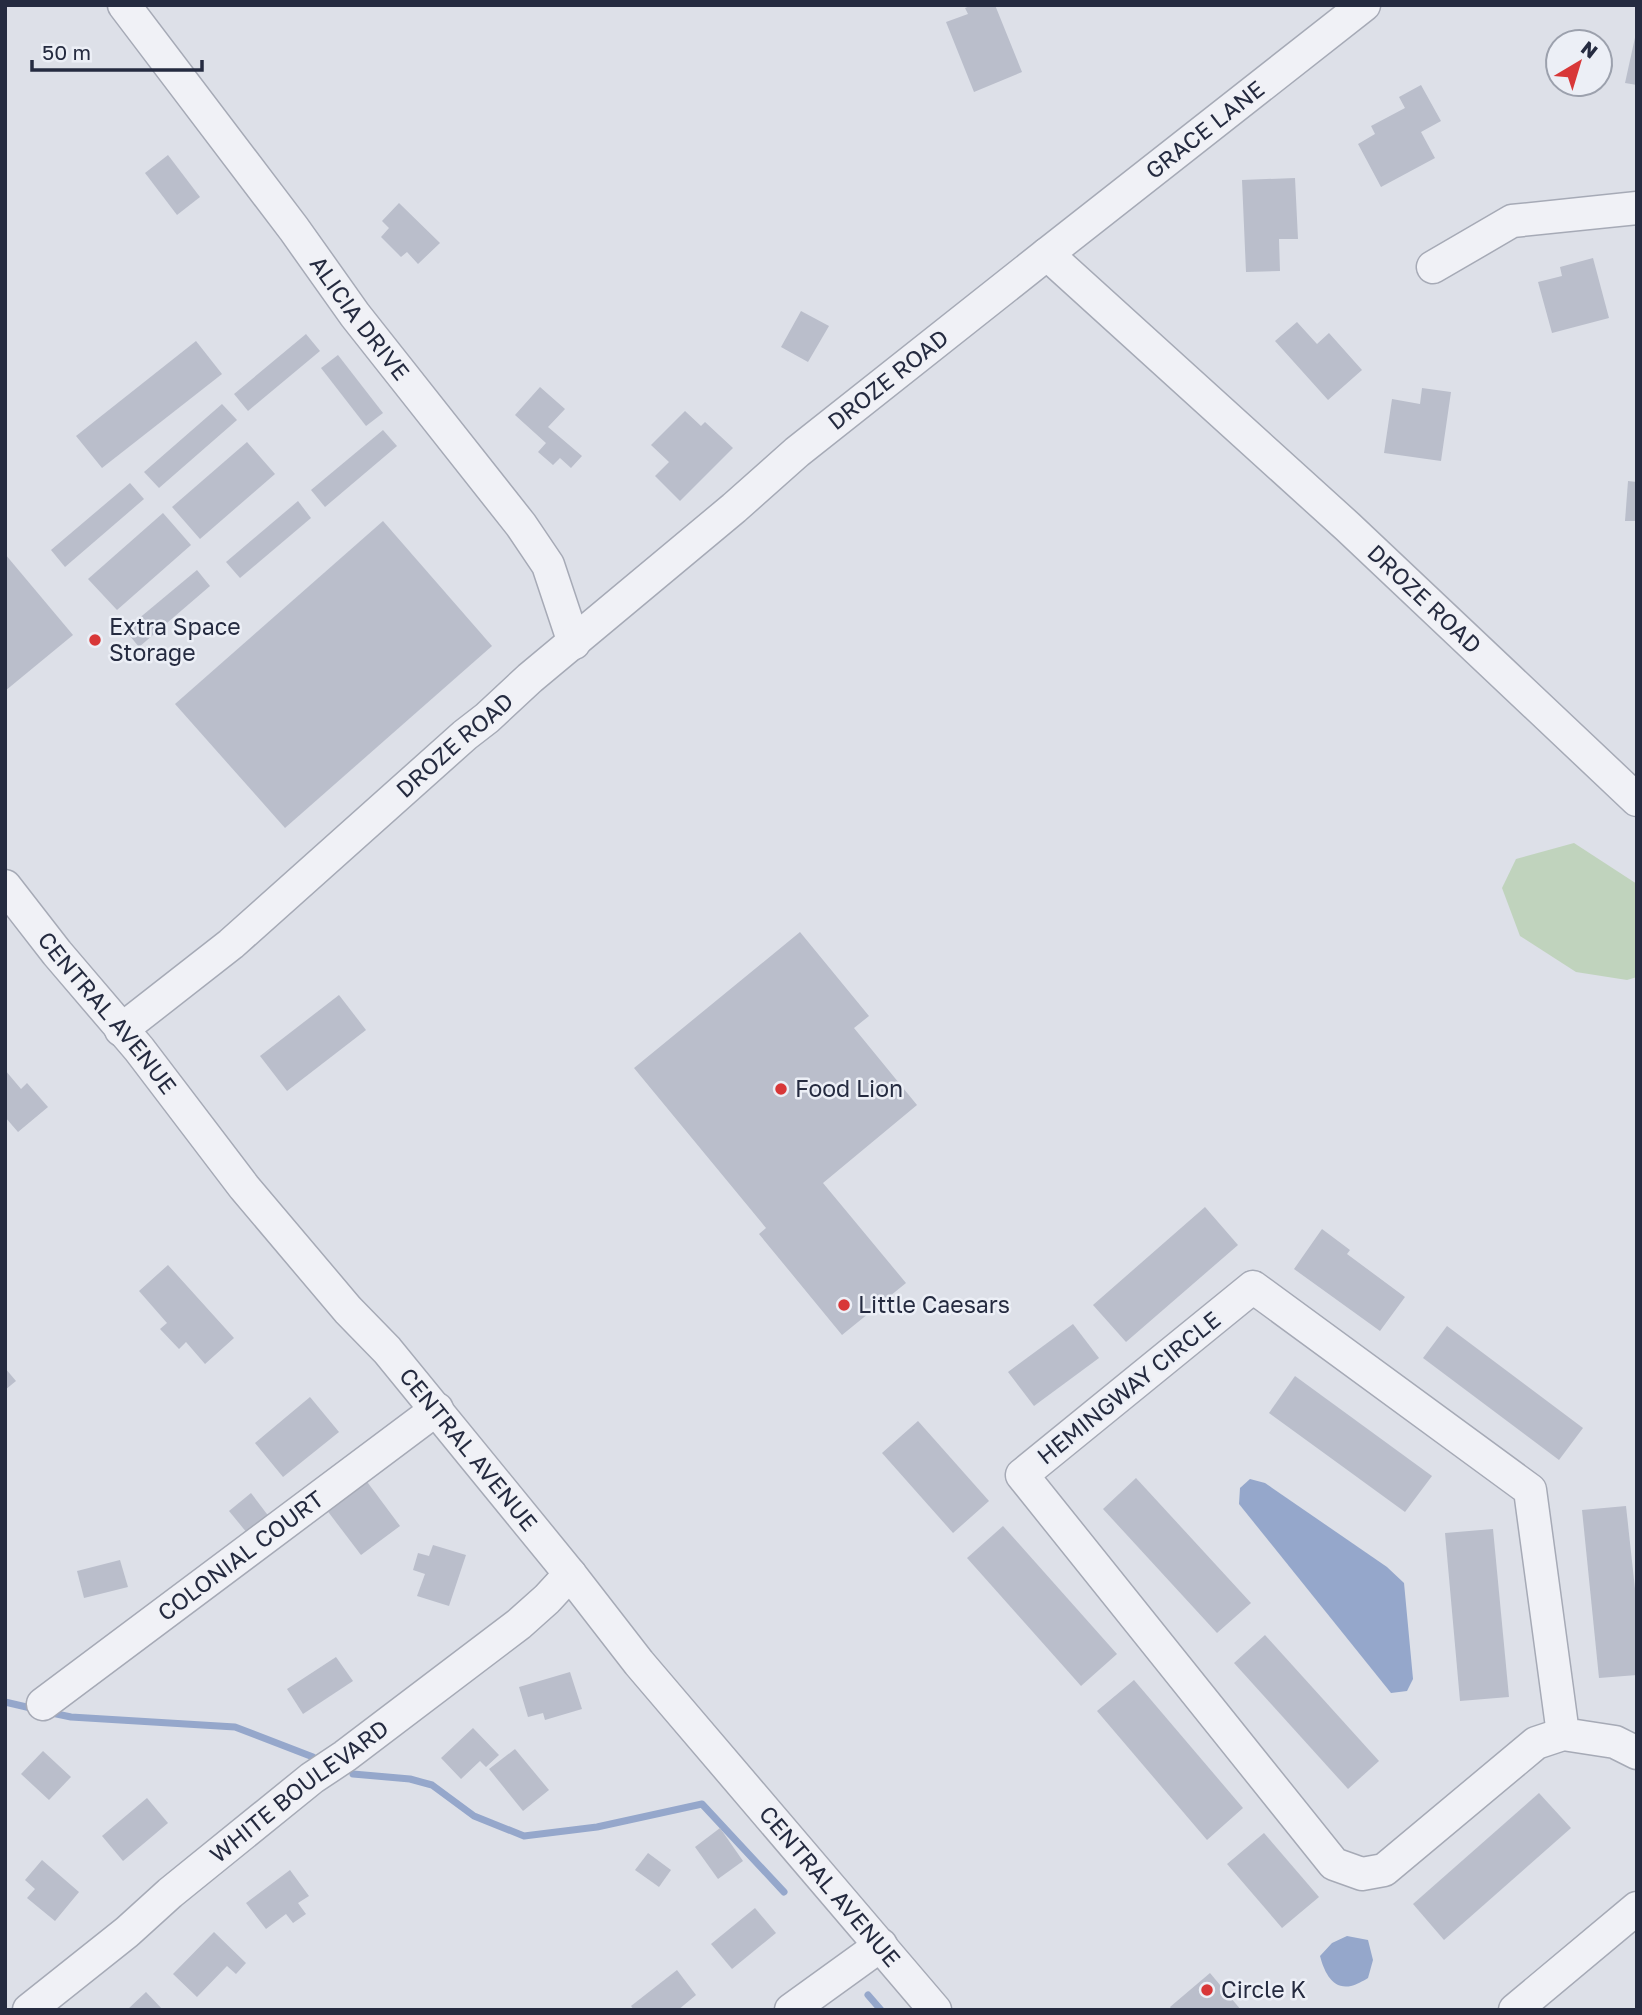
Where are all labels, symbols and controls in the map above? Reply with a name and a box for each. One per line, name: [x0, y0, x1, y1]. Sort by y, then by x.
scale bar: [32, 28, 201, 72]
north arrow: [1544, 28, 1614, 98]
text: N: [1577, 36, 1603, 63]
text: 50 m: [42, 39, 91, 65]
street label: GRACE LANE: [1140, 74, 1269, 184]
street label: ALICIA DRIVE: [305, 250, 416, 385]
street label: DROZE ROAD: [822, 323, 953, 435]
street label: DROZE ROAD: [1362, 538, 1488, 659]
place label: Extra Space Storage: [109, 612, 241, 666]
marker: Extra Space Storage: [87, 632, 103, 648]
street label: DROZE ROAD: [390, 686, 518, 803]
street label: CENTRAL AVENUE: [33, 926, 183, 1099]
place label: Food Lion: [795, 1074, 903, 1102]
marker: Food Lion: [773, 1081, 789, 1097]
place label: Little Caesars: [858, 1290, 1010, 1318]
marker: Little Caesars: [836, 1297, 852, 1313]
street label: HEMINGWAY CIRCLE: [1031, 1305, 1226, 1470]
street label: CENTRAL AVENUE: [394, 1362, 544, 1536]
street label: COLONIAL COURT: [152, 1484, 329, 1626]
street label: WHITE BOULEVARD: [204, 1713, 394, 1868]
street label: CENTRAL AVENUE: [754, 1800, 907, 1972]
place label: Circle K: [1221, 1975, 1306, 2003]
marker: Circle K: [1199, 1982, 1215, 1998]

